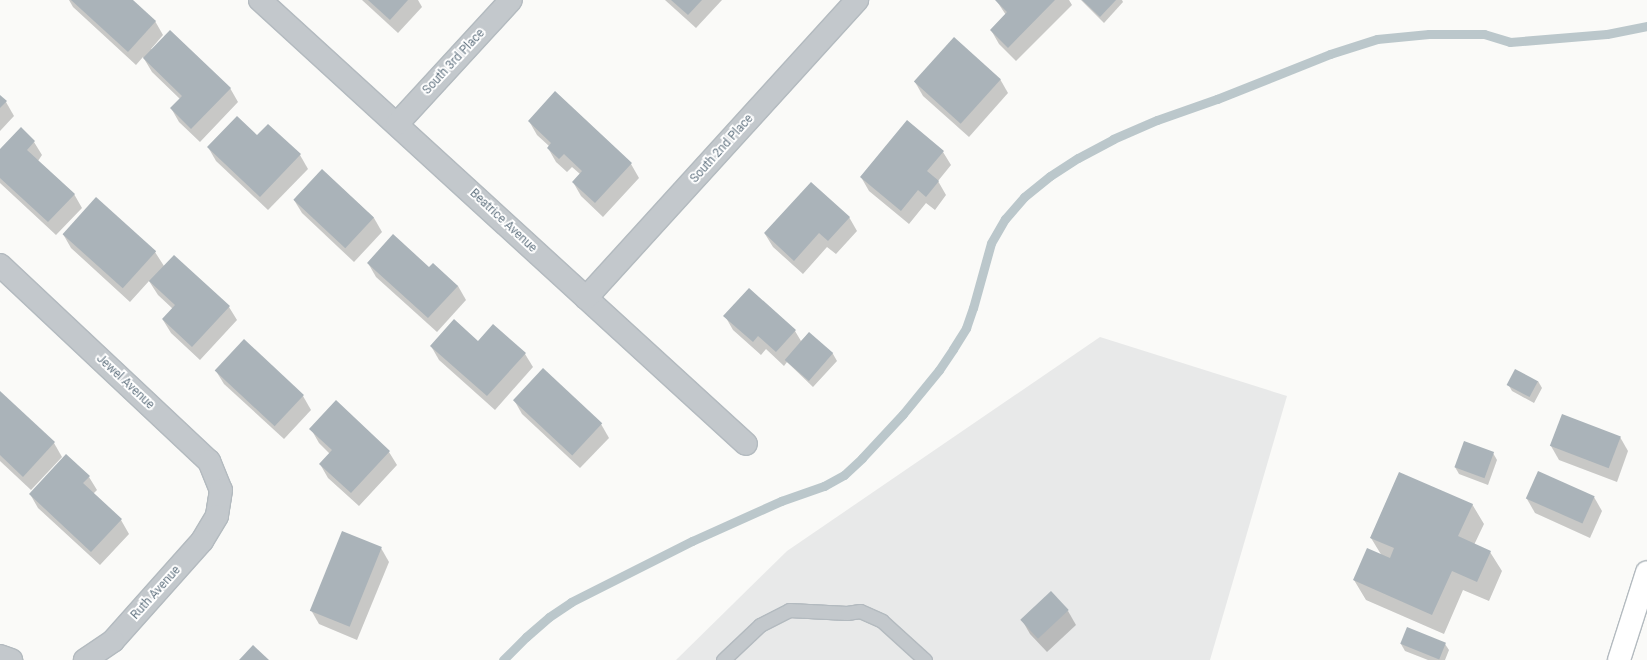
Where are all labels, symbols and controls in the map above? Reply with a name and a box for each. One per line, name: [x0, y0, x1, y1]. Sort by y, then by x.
street label: South 3rd Place: [420, 26, 488, 98]
street label: South 2nd Place: [688, 112, 756, 186]
street label: Beatrice Avenue: [467, 186, 539, 256]
street label: Jewel Avenue: [93, 352, 157, 412]
street label: Ruth Avenue: [128, 563, 184, 623]

